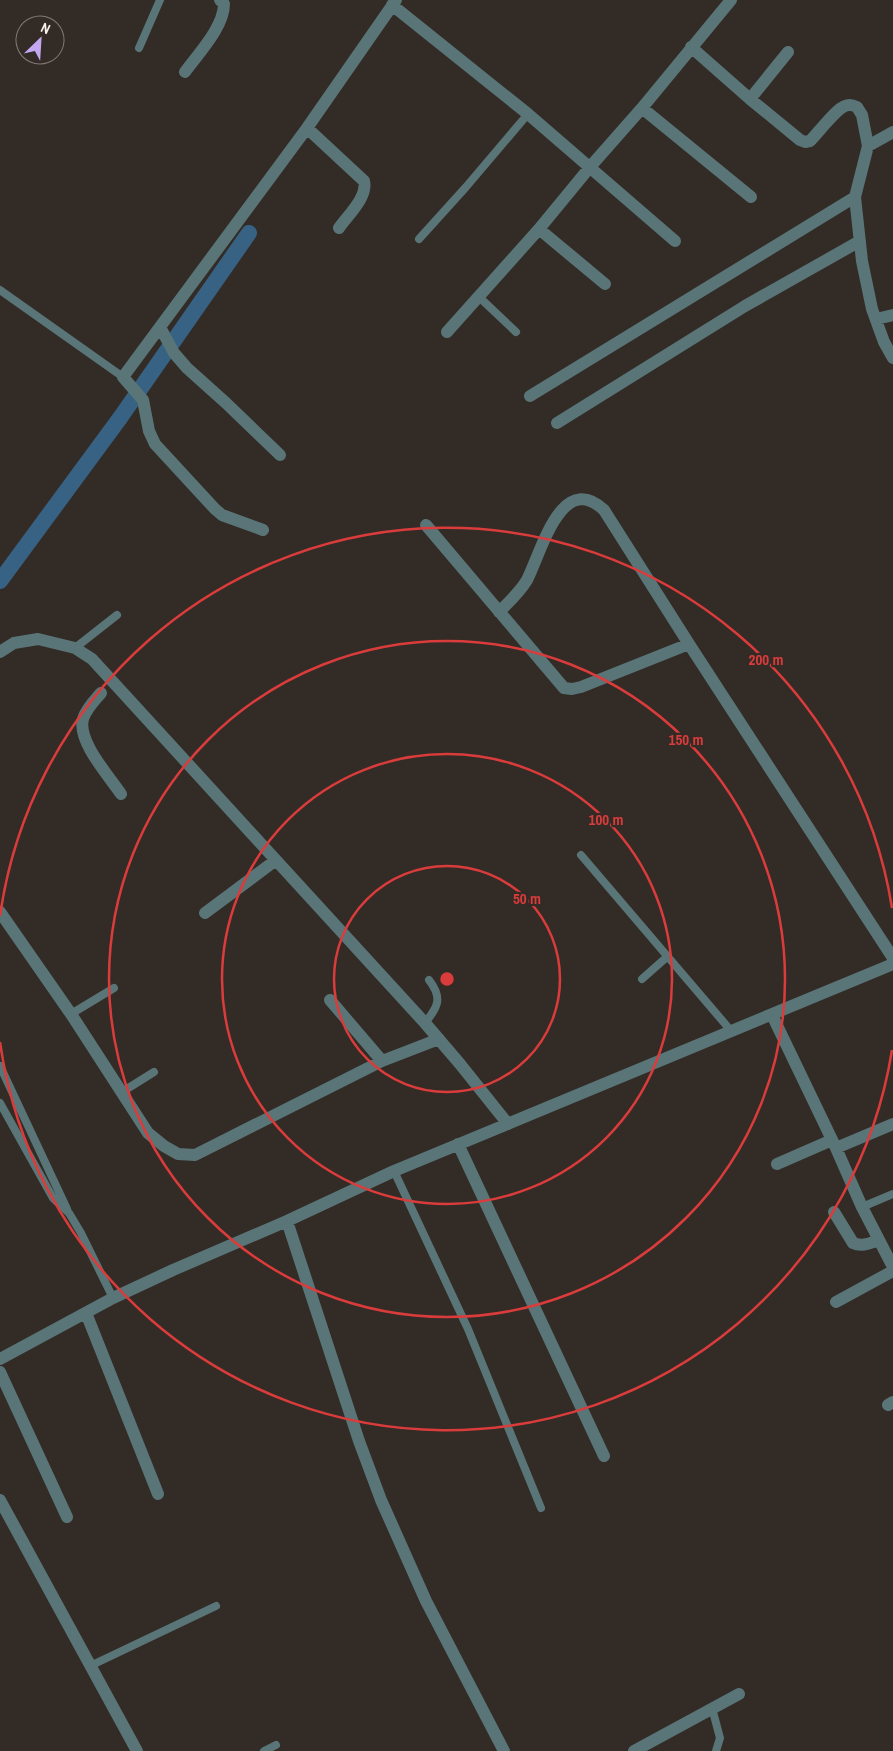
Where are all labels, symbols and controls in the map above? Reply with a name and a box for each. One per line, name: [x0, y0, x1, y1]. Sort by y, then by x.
north arrow: [15, 15, 65, 65]
text: N: [38, 18, 53, 38]
text: 200 m: [749, 649, 783, 670]
text: 150 m: [669, 729, 703, 750]
text: 100 m: [589, 809, 623, 830]
text: 50 m: [513, 888, 541, 909]
centre of rings: [438, 970, 456, 988]

